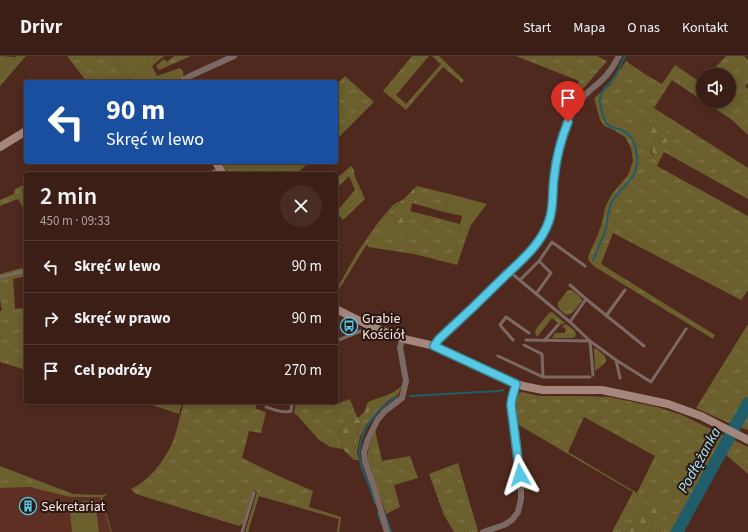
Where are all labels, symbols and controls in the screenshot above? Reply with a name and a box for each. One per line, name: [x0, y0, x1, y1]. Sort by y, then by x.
text: Drivr: [20, 14, 62, 41]
text: Start: [523, 18, 551, 38]
text: Mapa: [573, 18, 605, 38]
text: O nas: [627, 18, 660, 38]
text: Kontakt: [682, 18, 728, 38]
map controls: [696, 68, 736, 108]
button: sound: [696, 68, 736, 108]
pin: [551, 81, 585, 122]
icon: arrive: [557, 87, 579, 109]
text: 90 m: [106, 90, 165, 130]
icon: left: [40, 96, 92, 148]
text: Skręć w lewo: [106, 127, 204, 152]
text: 2 min: [40, 179, 97, 214]
button: close: [280, 185, 322, 227]
text: 450 m · 09:33: [40, 212, 110, 230]
icon: left: [40, 256, 62, 278]
text: Skręć w lewo: [74, 256, 161, 277]
text: 90 m: [292, 256, 322, 277]
icon: right: [40, 308, 62, 330]
text: Skręć w prawo: [74, 308, 171, 329]
text: 90 m: [292, 308, 322, 329]
place label: Grabie Kościół: [362, 309, 406, 345]
bus stop icon: Grabie Kościół: [339, 316, 359, 336]
icon: arrive: [40, 360, 62, 382]
text: Cel podróży: [74, 360, 152, 381]
text: 270 m: [284, 360, 322, 381]
water label: Podłężanka: [673, 424, 726, 497]
position arrow: [499, 454, 541, 496]
building icon: Sekretariat: [18, 496, 38, 516]
place label: Sekretariat: [41, 497, 106, 517]

